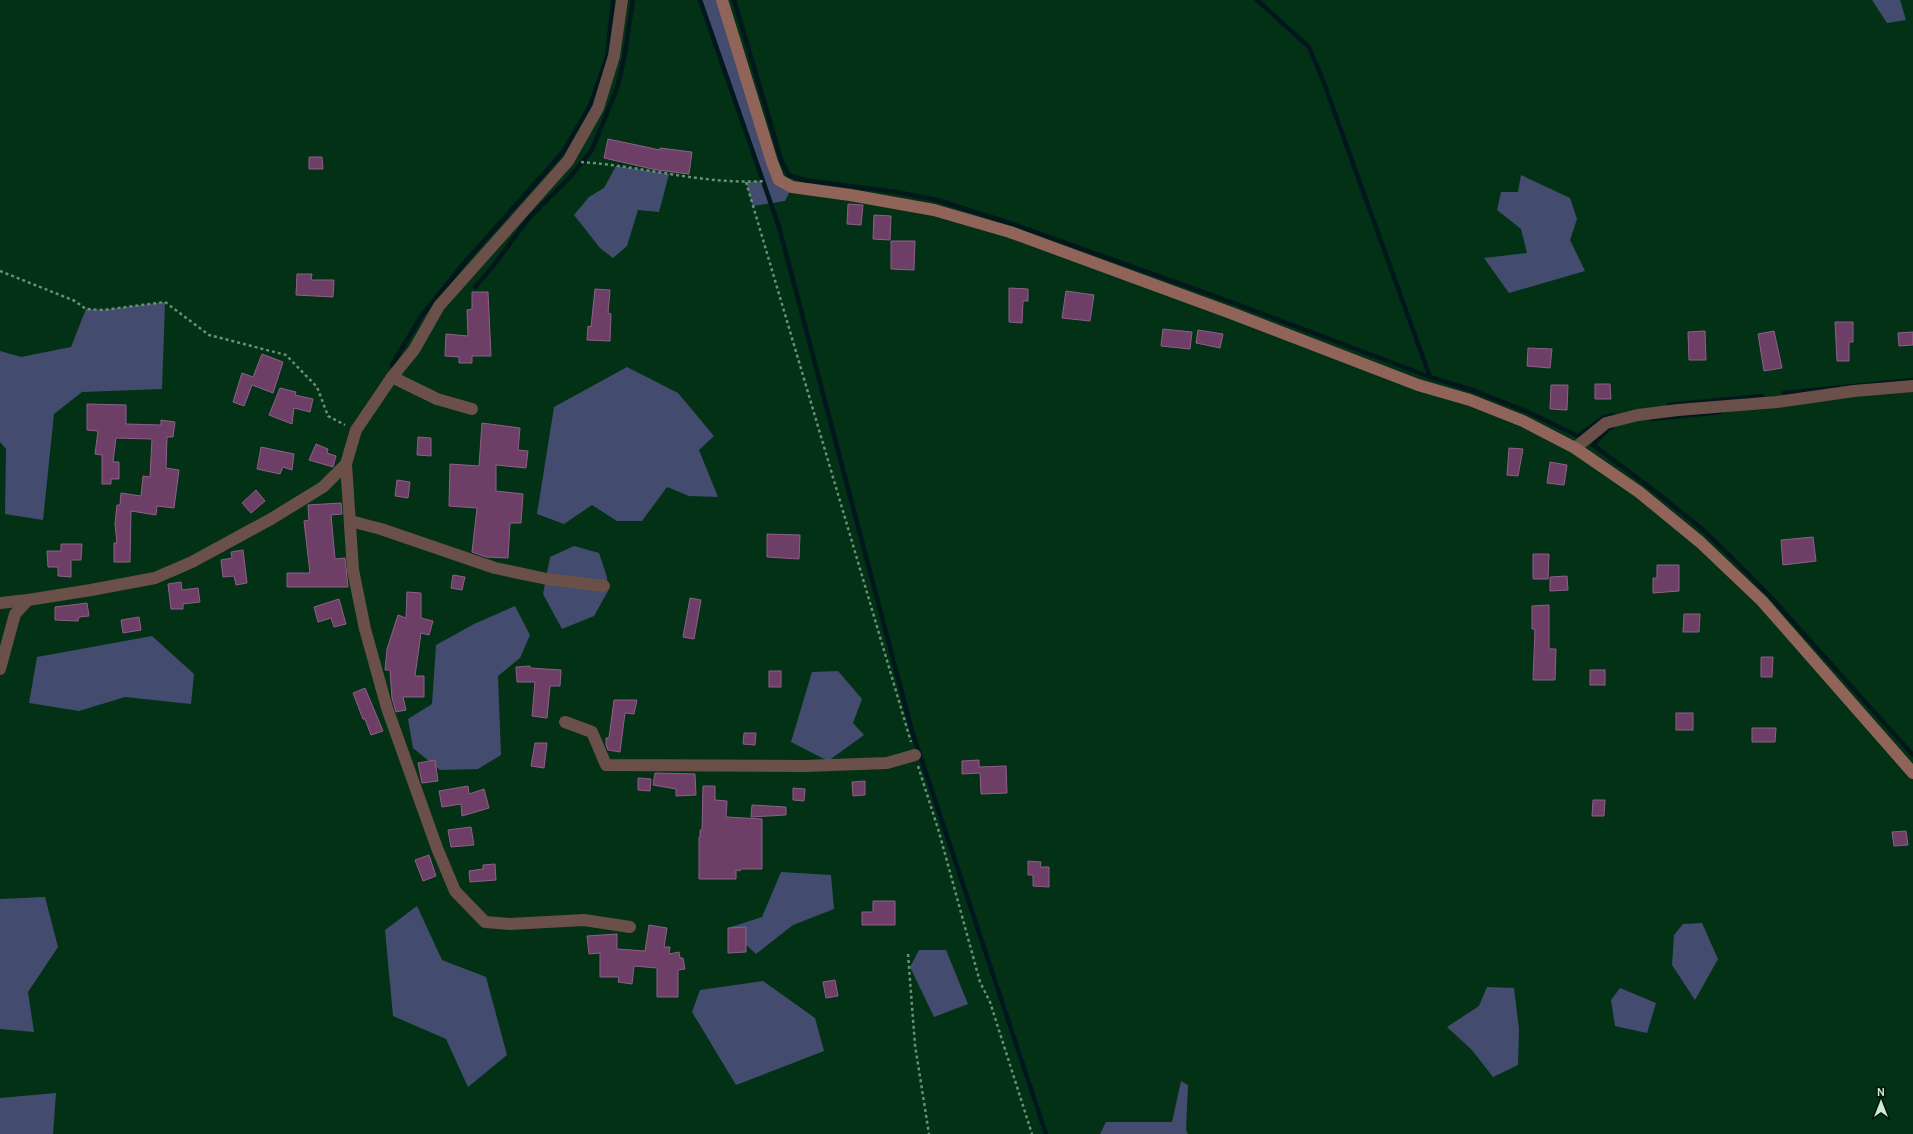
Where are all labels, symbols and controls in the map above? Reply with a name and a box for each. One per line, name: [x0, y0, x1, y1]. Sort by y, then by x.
north arrow: [1861, 1082, 1901, 1122]
text: N: [1877, 1085, 1885, 1099]

